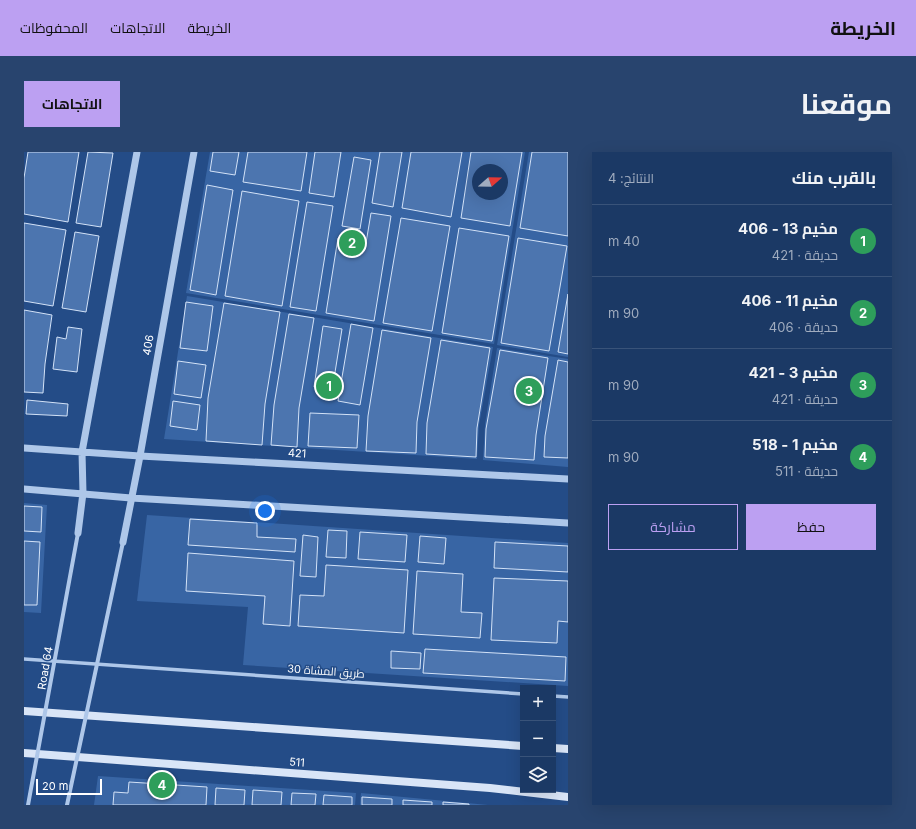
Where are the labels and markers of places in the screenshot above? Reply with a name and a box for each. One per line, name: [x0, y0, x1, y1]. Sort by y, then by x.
pin: 2: [339, 228, 365, 258]
pin: 1: [316, 371, 342, 401]
pin: 3: [516, 376, 542, 406]
pin: 4: [149, 770, 175, 800]

